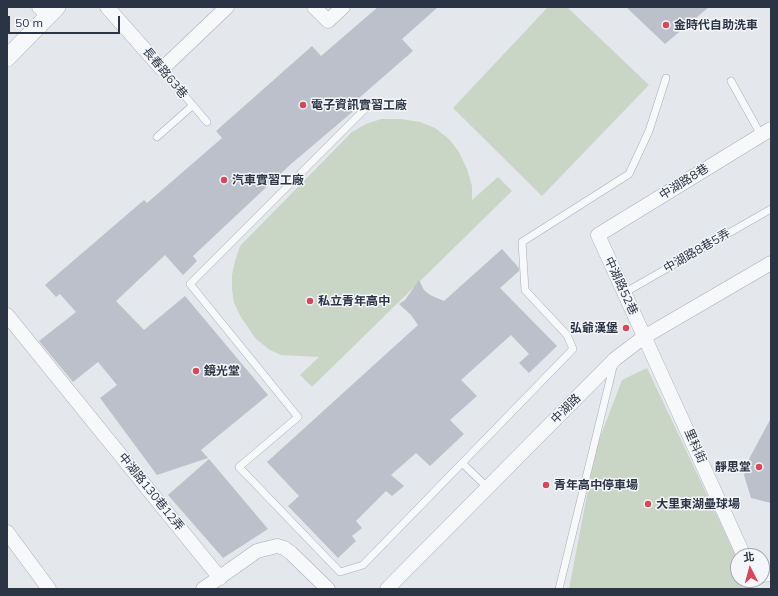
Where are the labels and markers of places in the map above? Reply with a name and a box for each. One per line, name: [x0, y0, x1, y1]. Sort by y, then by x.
place label: 金時代自助洗車: [674, 18, 758, 32]
marker: 金時代自助洗車: [661, 20, 671, 30]
place label: 電子資訊實習工廠: [311, 98, 407, 112]
marker: 電子資訊實習工廠: [298, 100, 308, 110]
place label: 汽車實習工廠: [232, 173, 304, 187]
marker: 汽車實習工廠: [219, 175, 229, 185]
place label: 私立青年高中: [318, 294, 390, 308]
marker: 私立青年高中: [305, 296, 315, 306]
place label: 弘爺漢堡: [570, 321, 618, 335]
marker: 弘爺漢堡: [621, 323, 631, 333]
place label: 鏡光堂: [204, 364, 240, 378]
marker: 鏡光堂: [191, 366, 201, 376]
place label: 靜思堂: [715, 460, 751, 474]
marker: 靜思堂: [754, 462, 764, 472]
place label: 青年高中停車場: [554, 478, 638, 492]
marker: 青年高中停車場: [541, 480, 551, 490]
place label: 大里東湖壘球場: [656, 497, 740, 511]
marker: 大里東湖壘球場: [643, 499, 653, 509]

